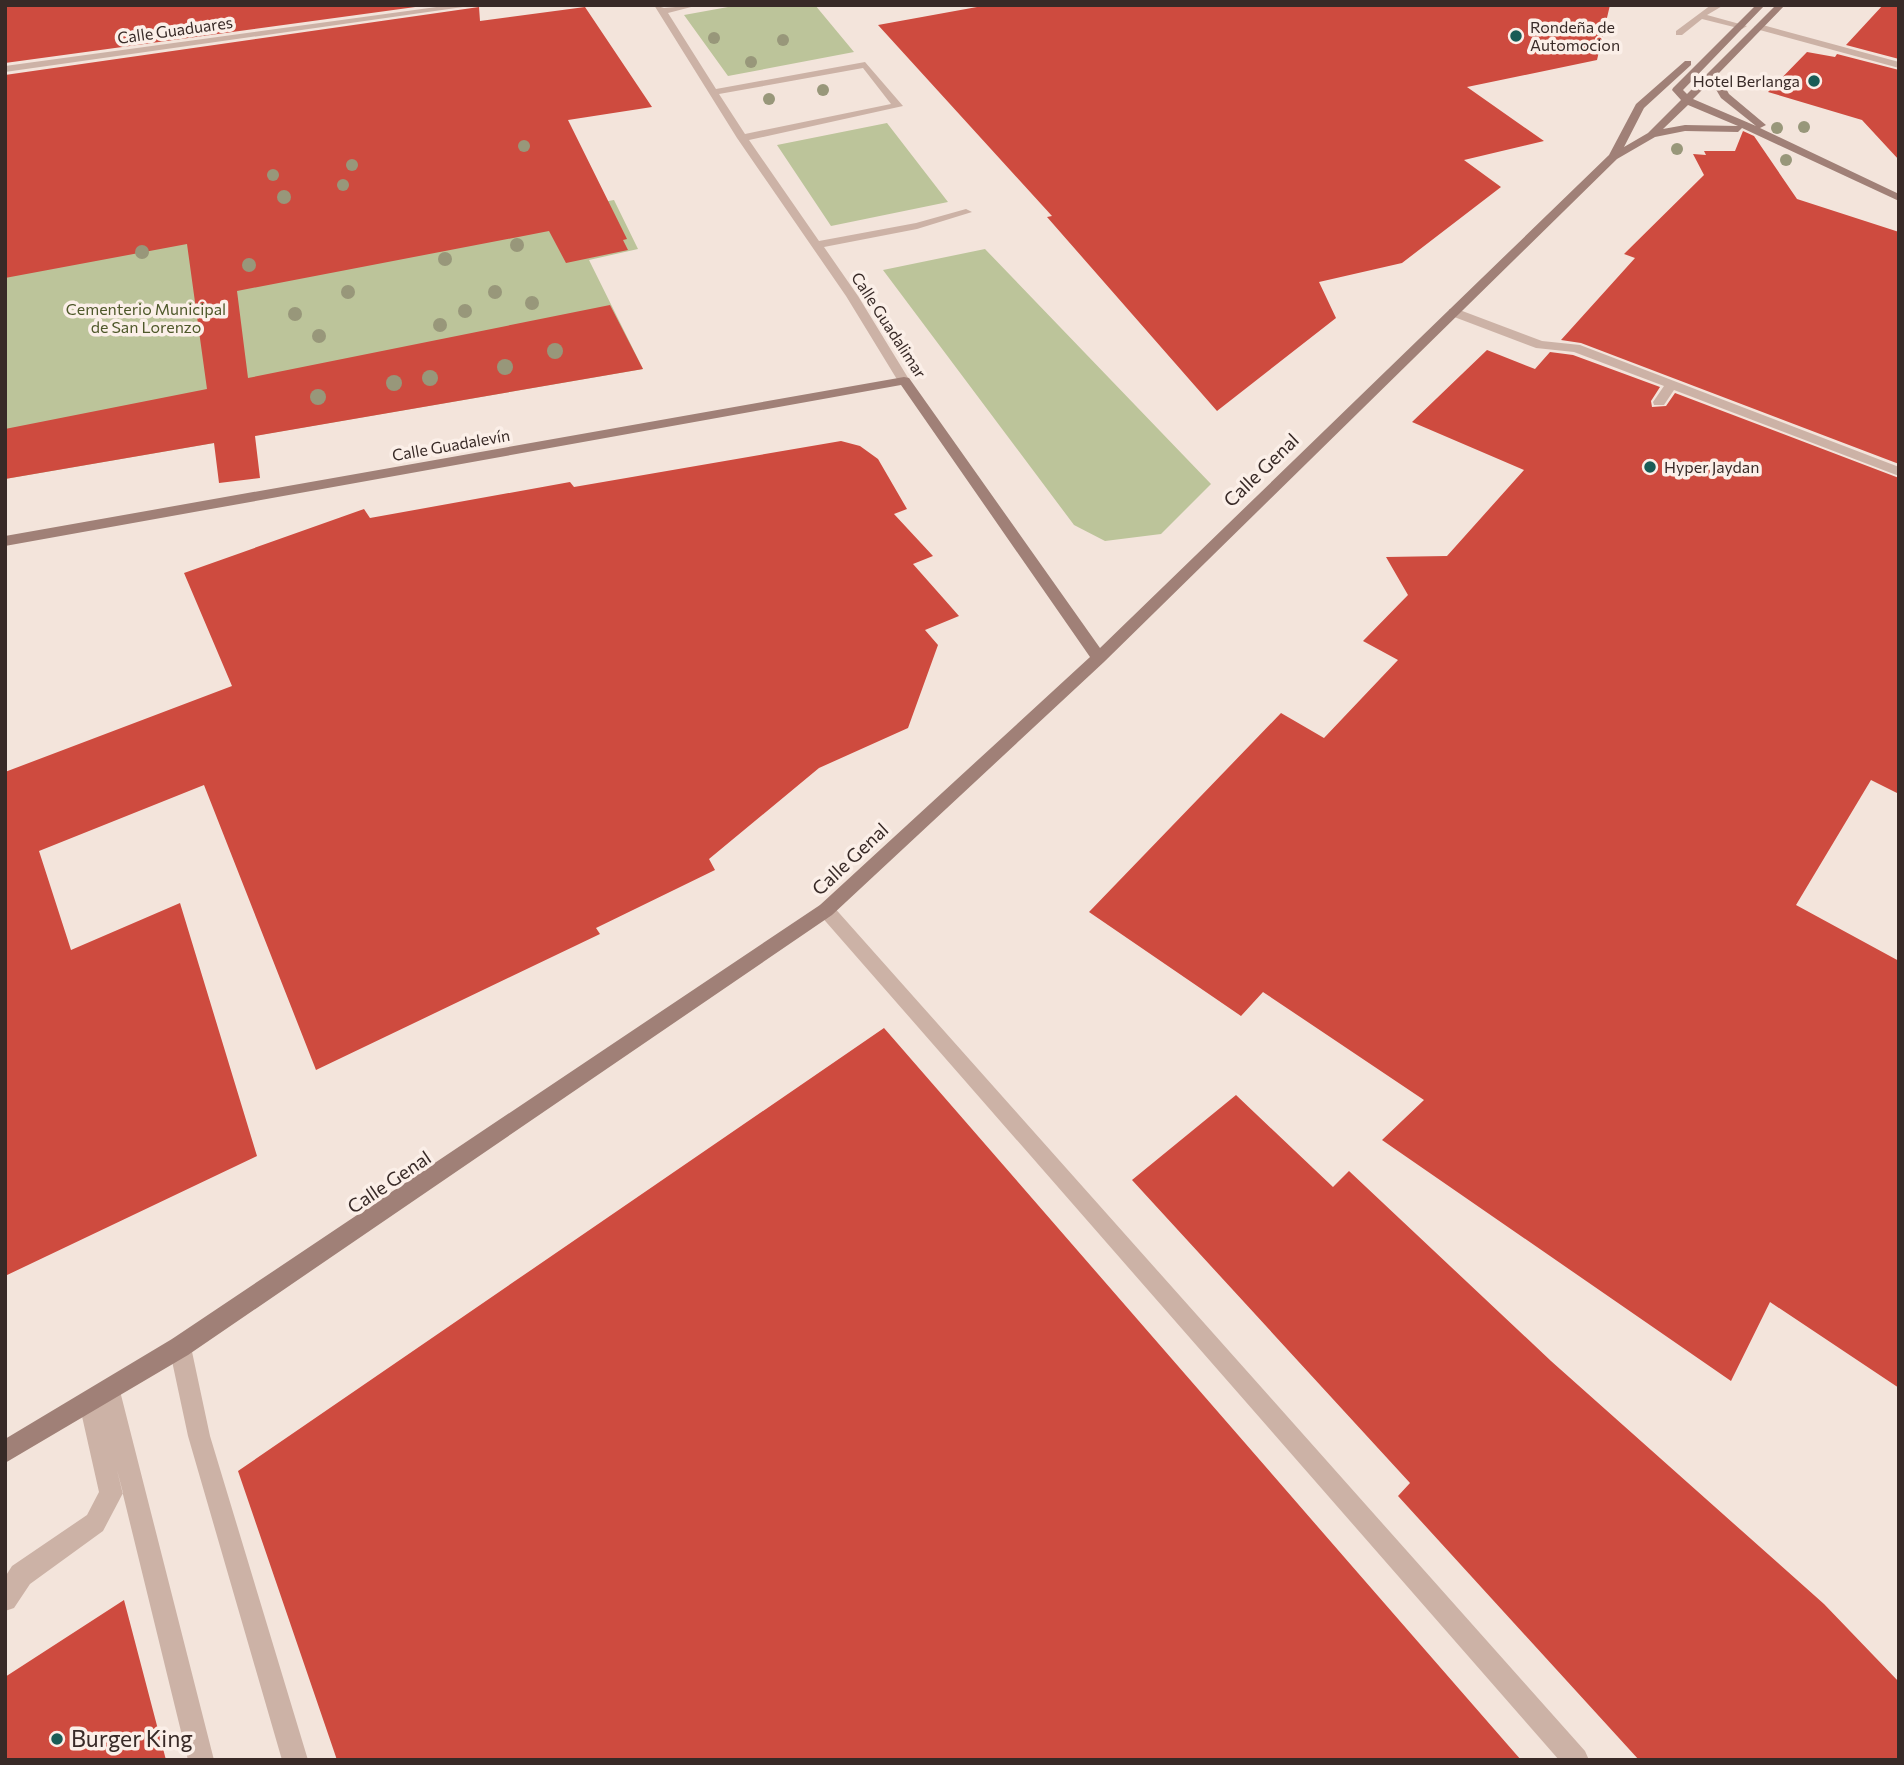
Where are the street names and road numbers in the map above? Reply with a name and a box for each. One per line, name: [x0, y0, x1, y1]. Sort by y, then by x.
street label: Calle Guaduares: [116, 12, 234, 47]
street label: Calle Guadalimar: [848, 268, 931, 382]
street label: Calle Guadalevín: [390, 425, 511, 464]
street label: Calle Genal: [1218, 428, 1303, 511]
street label: Calle Genal: [807, 818, 893, 900]
street label: Calle Genal: [343, 1145, 435, 1218]

